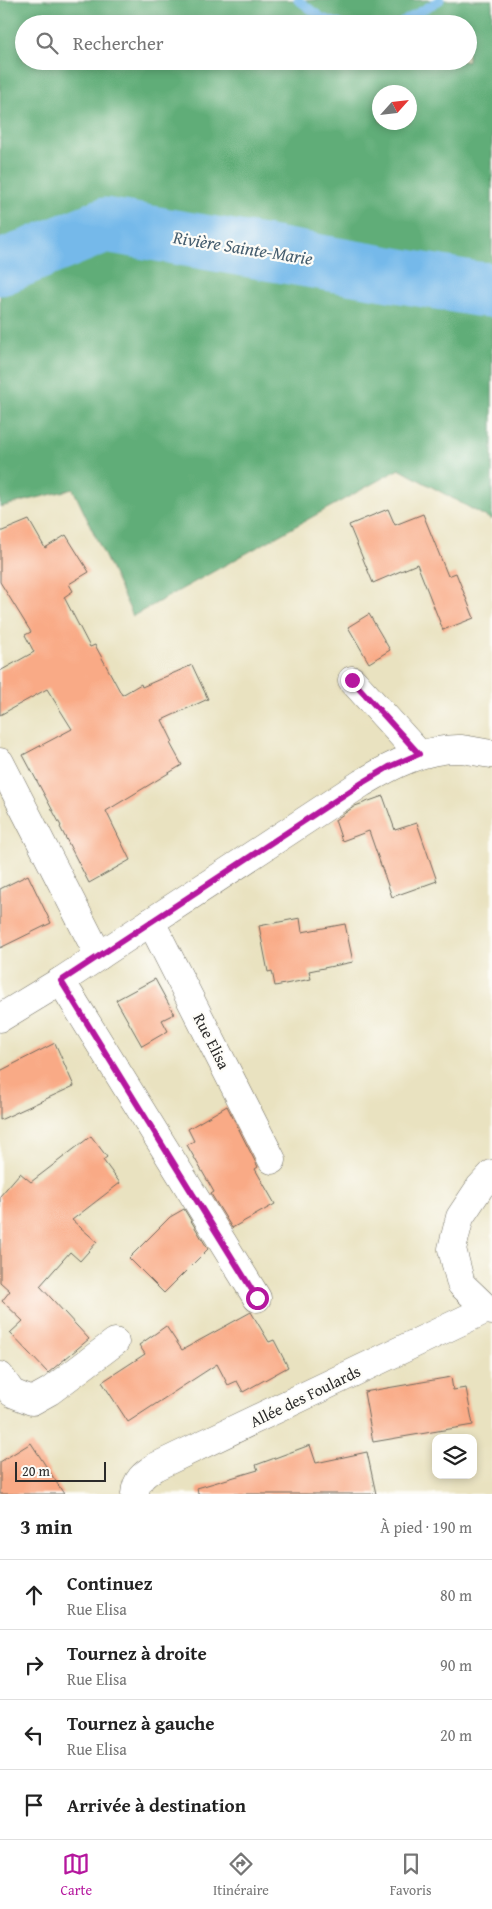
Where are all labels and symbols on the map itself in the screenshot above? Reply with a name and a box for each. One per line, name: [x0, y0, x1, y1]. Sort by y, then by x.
north arrow: [372, 85, 417, 130]
water label: Rivière Sainte-Marie: [170, 223, 315, 272]
route end: [341, 669, 364, 692]
street label: Rue Elisa: [188, 1009, 236, 1074]
route start: [246, 1287, 269, 1310]
street label: Allée des Foulards: [246, 1359, 364, 1433]
scale bar: [15, 1459, 106, 1482]

